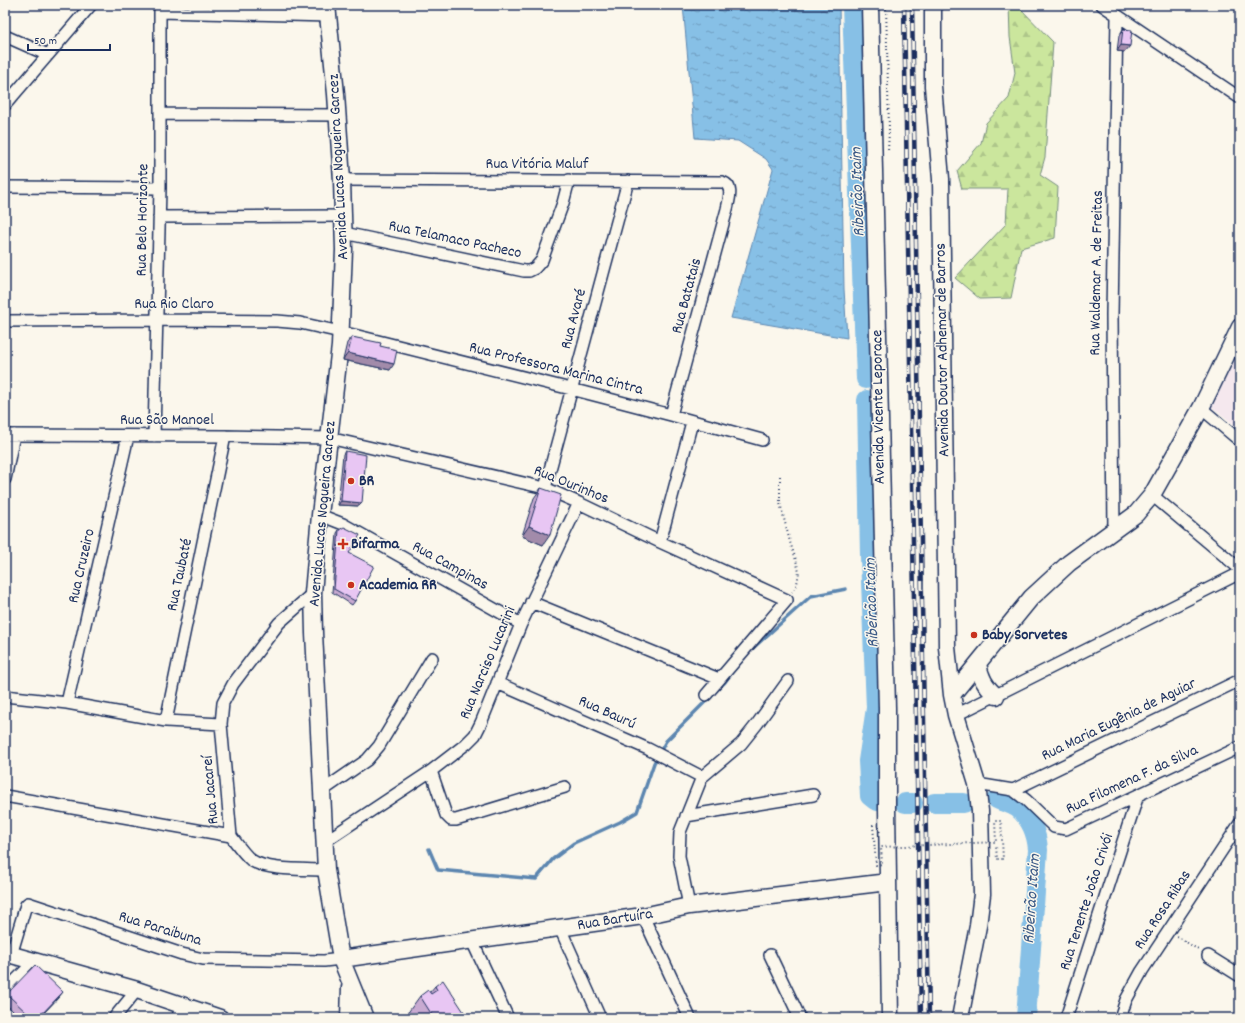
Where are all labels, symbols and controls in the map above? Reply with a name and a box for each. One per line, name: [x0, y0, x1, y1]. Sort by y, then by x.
scale bar: [28, 26, 110, 52]
text: 50 m: [34, 33, 57, 50]
street label: Avenida Lucas Nogueira Garcez: [323, 73, 355, 261]
water label: Ribeirão Itaim: [845, 146, 873, 237]
street label: Rua Vitória Maluf: [486, 153, 589, 176]
street label: Rua Belo Horizonte: [131, 163, 155, 277]
street label: Rua Waldemar A. de Freitas: [1084, 190, 1110, 356]
street label: Rua Telamaco Pacheco: [386, 215, 524, 265]
street label: Avenida Doutor Adhemar de Barros: [930, 243, 956, 457]
street label: Rua Batatais: [666, 255, 708, 336]
street label: Rua Avaré: [555, 286, 593, 352]
street label: Rua Rio Claro: [134, 293, 214, 316]
street label: Avenida Vicente Leporace: [866, 330, 892, 484]
street label: Rua Professora Marina Cintra: [467, 336, 646, 402]
street label: Rua São Manoel: [120, 409, 214, 432]
street label: Avenida Lucas Nogueira Garcez: [303, 420, 343, 608]
street label: Rua Ourinhos: [530, 459, 612, 511]
place label: BR: [359, 470, 375, 493]
marker: BR: [346, 476, 356, 486]
street label: Rua Cruzeiro: [62, 527, 102, 605]
place label: Bifarma: [351, 533, 401, 556]
street label: Rua Taubaté: [161, 536, 199, 614]
street label: Rua Campinas: [408, 536, 493, 597]
marker: Bifarma: [338, 539, 348, 549]
water label: Ribeirão Itaim: [859, 557, 887, 648]
place label: Academia RR: [359, 574, 437, 597]
marker: Academia RR: [346, 580, 356, 590]
street label: Rua Narciso Lucarini: [454, 603, 522, 723]
place label: Baby Sorvetes: [982, 624, 1068, 647]
marker: Baby Sorvetes: [969, 630, 979, 640]
street label: Rua Maria Eugênia de Aguiar: [1038, 672, 1200, 767]
street label: Rua Baurú: [575, 690, 639, 736]
street label: Rua Filomena F. da Silva: [1062, 739, 1202, 821]
street label: Rua Jacareí: [196, 754, 225, 825]
street label: Rua Tenente João Crivói: [1054, 830, 1120, 974]
water label: Ribeirão Itaim: [1018, 853, 1048, 945]
street label: Rua Rosa Ribas: [1129, 866, 1197, 954]
street label: Rua Bartuíra: [576, 903, 655, 937]
street label: Rua Paraibuna: [116, 905, 205, 953]

